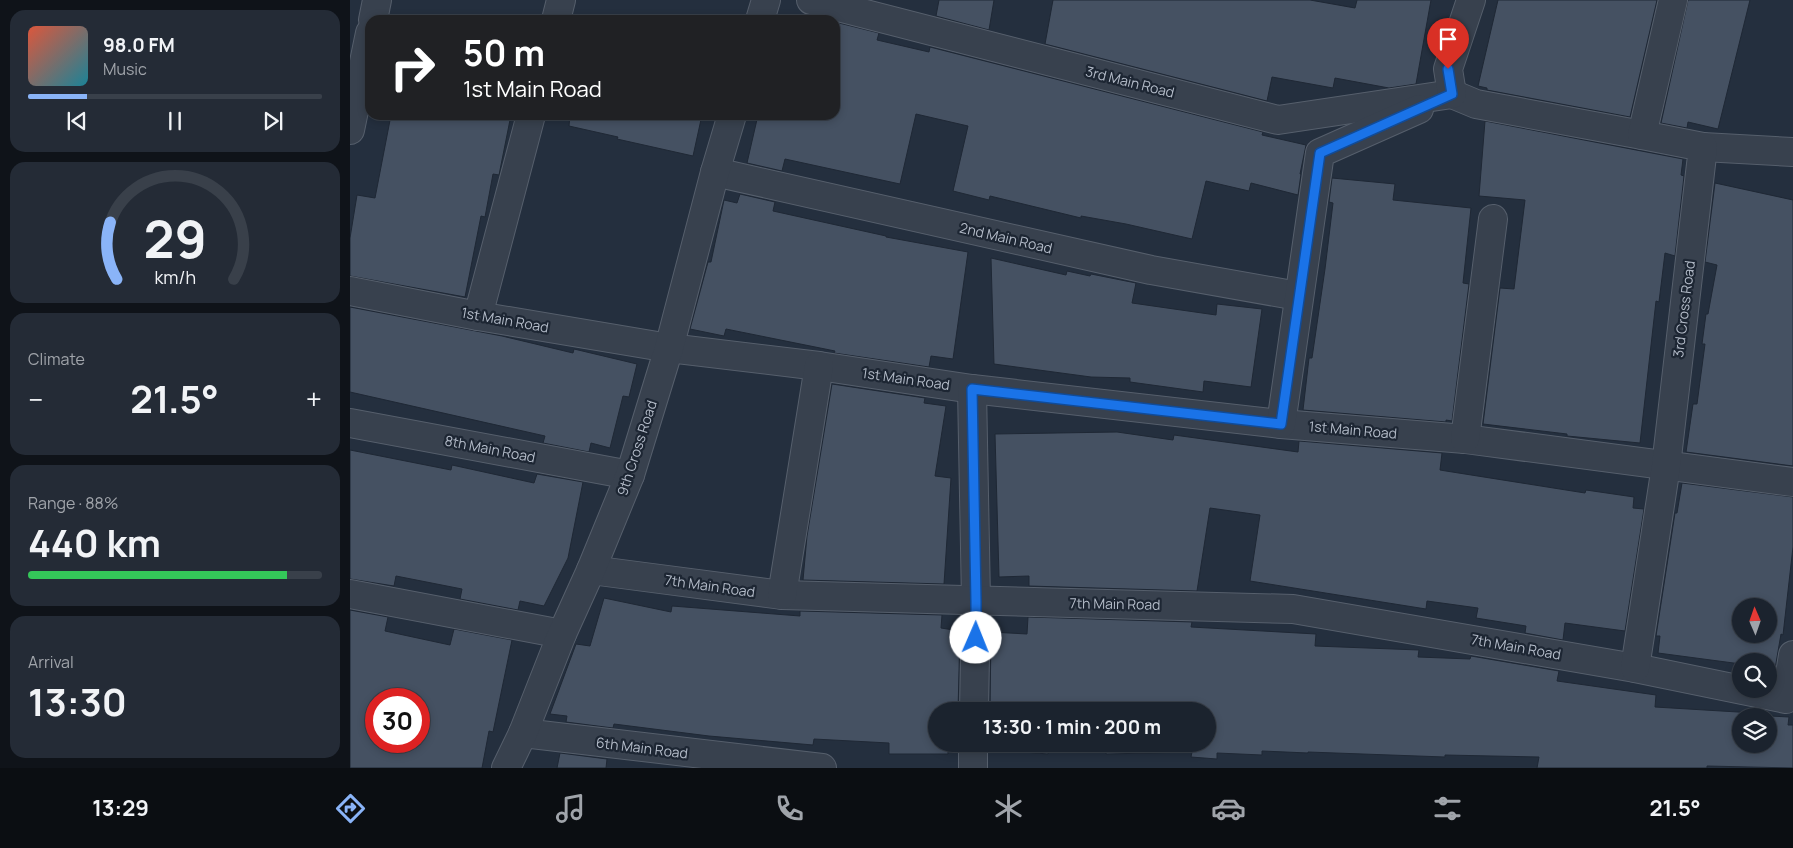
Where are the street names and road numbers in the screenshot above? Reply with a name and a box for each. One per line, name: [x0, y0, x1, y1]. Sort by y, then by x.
street label: 3rd Main Road: [1084, 61, 1176, 102]
street label: 2nd Main Road: [958, 218, 1054, 257]
street label: 3rd Cross Road: [1668, 259, 1699, 359]
street label: 1st Main Road: [460, 302, 550, 337]
street label: 1st Main Road: [861, 363, 951, 394]
street label: 9th Cross Road: [612, 398, 661, 498]
street label: 1st Main Road: [1308, 416, 1398, 443]
street label: 8th Main Road: [443, 430, 537, 467]
street label: 7th Main Road: [664, 570, 756, 601]
street label: 7th Main Road: [1069, 593, 1161, 614]
street label: 7th Main Road: [1470, 629, 1562, 664]
street label: 6th Main Road: [595, 732, 689, 763]

